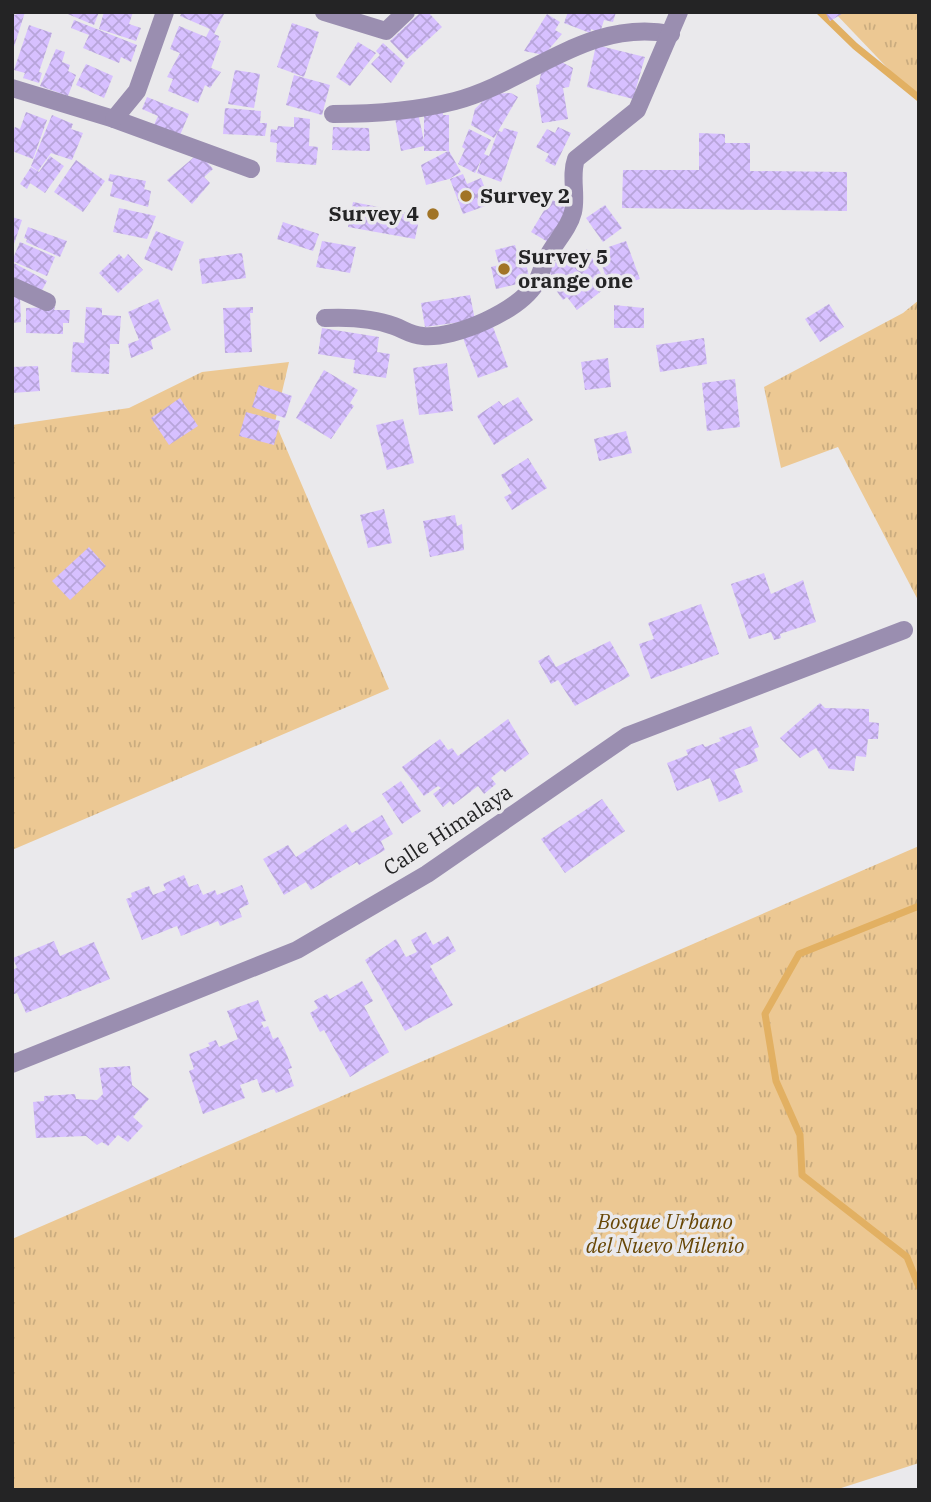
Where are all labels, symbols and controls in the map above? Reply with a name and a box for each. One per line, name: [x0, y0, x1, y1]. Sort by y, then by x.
place label: Survey 2: [480, 181, 570, 209]
marker: Survey 2: [458, 188, 474, 204]
place label: Survey 4: [329, 199, 419, 227]
marker: Survey 4: [425, 206, 441, 222]
place label: Survey 5 orange one: [518, 242, 633, 294]
marker: Survey 5 orange one: [496, 261, 512, 277]
street label: Calle Himalaya: [378, 777, 517, 881]
park label: Bosque Urbano del Nuevo Milenio: [586, 1207, 744, 1259]

